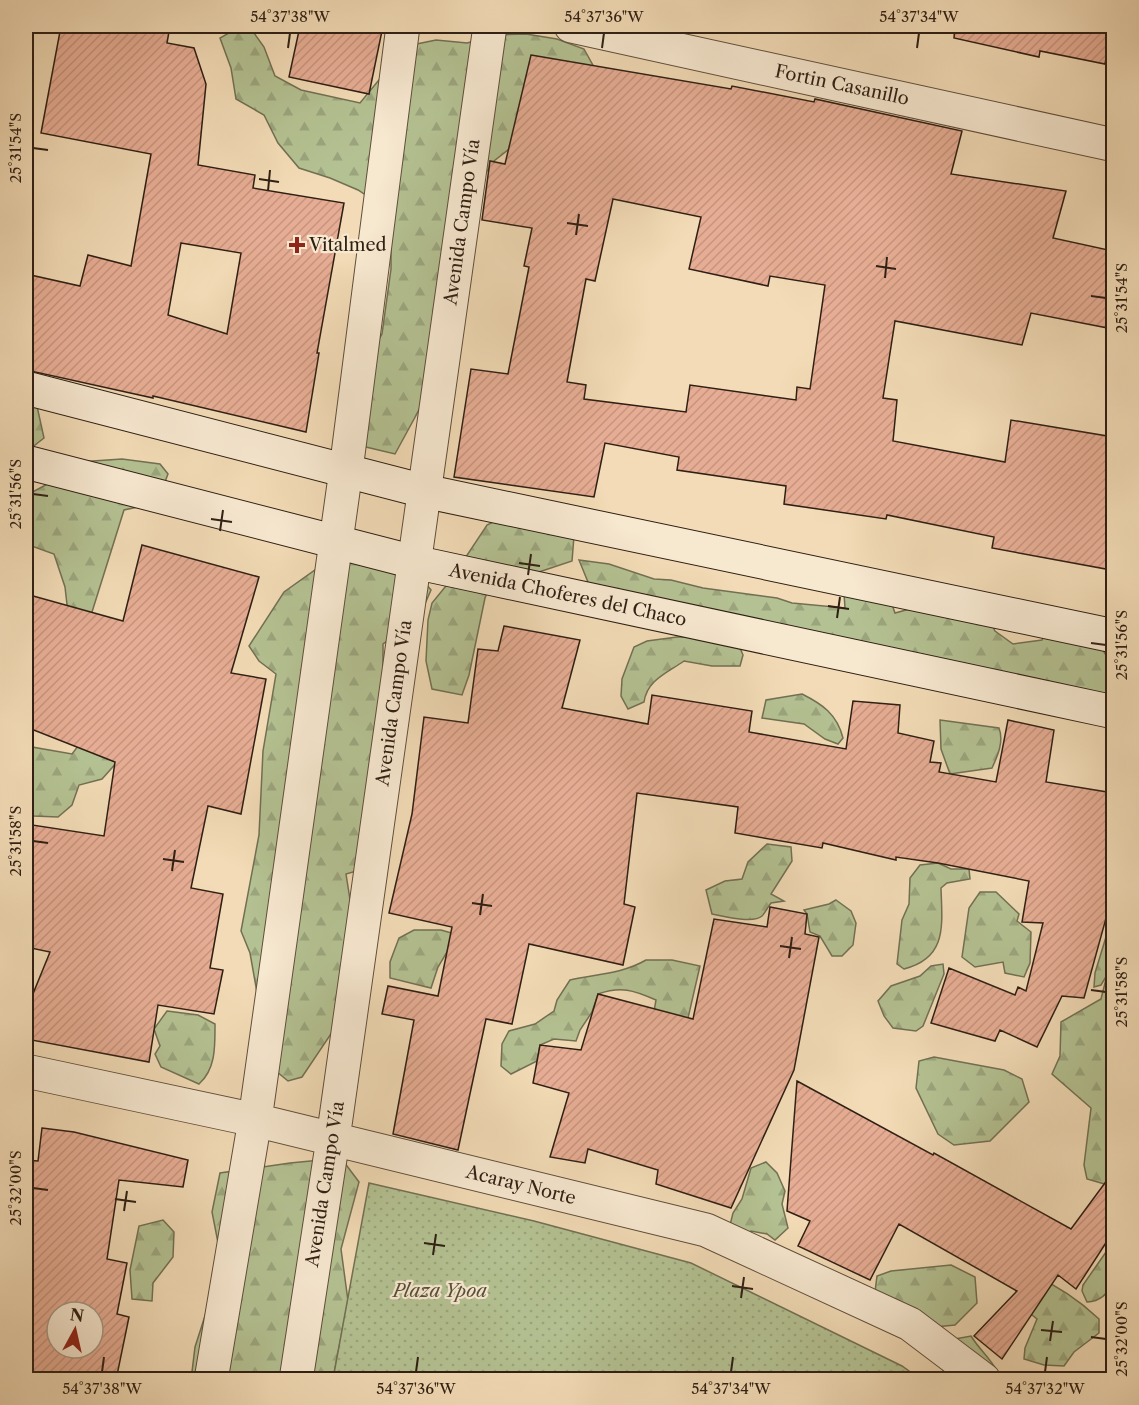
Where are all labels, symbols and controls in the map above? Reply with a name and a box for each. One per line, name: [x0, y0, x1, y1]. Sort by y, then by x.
text: 54°37'38"W: [250, 7, 330, 26]
text: 54°37'36"W: [564, 7, 644, 26]
text: 54°37'34"W: [879, 7, 959, 26]
street label: Fortin Casanillo: [773, 60, 911, 110]
text: 25°31'54"S: [6, 113, 25, 183]
street label: Avenida Campo Vía: [439, 137, 485, 307]
place label: Vitalmed: [308, 234, 387, 256]
marker: Vitalmed: [290, 238, 304, 252]
text: 25°31'54"S: [1112, 263, 1131, 333]
text: 25°31'56"S: [6, 459, 25, 529]
street label: Avenida Choferes del Chaco: [446, 559, 689, 631]
text: 25°31'56"S: [1112, 610, 1131, 680]
street label: Avenida Campo Vía: [371, 618, 417, 788]
text: 25°31'58"S: [6, 806, 25, 876]
text: 25°31'58"S: [1112, 957, 1131, 1027]
street label: Avenida Campo Vía: [301, 1099, 349, 1269]
text: 25°32'00"S: [6, 1150, 25, 1226]
street label: Acaray Norte: [463, 1161, 578, 1209]
park label: Plaza Ypoa: [391, 1280, 487, 1302]
north arrow: [45, 1300, 105, 1360]
text: 25°32'00"S: [1112, 1301, 1131, 1377]
text: N: [69, 1304, 85, 1326]
text: 54°37'38"W: [62, 1379, 142, 1398]
text: 54°37'36"W: [376, 1379, 456, 1398]
text: 54°37'34"W: [691, 1379, 771, 1398]
text: 54°37'32"W: [1005, 1379, 1085, 1398]

